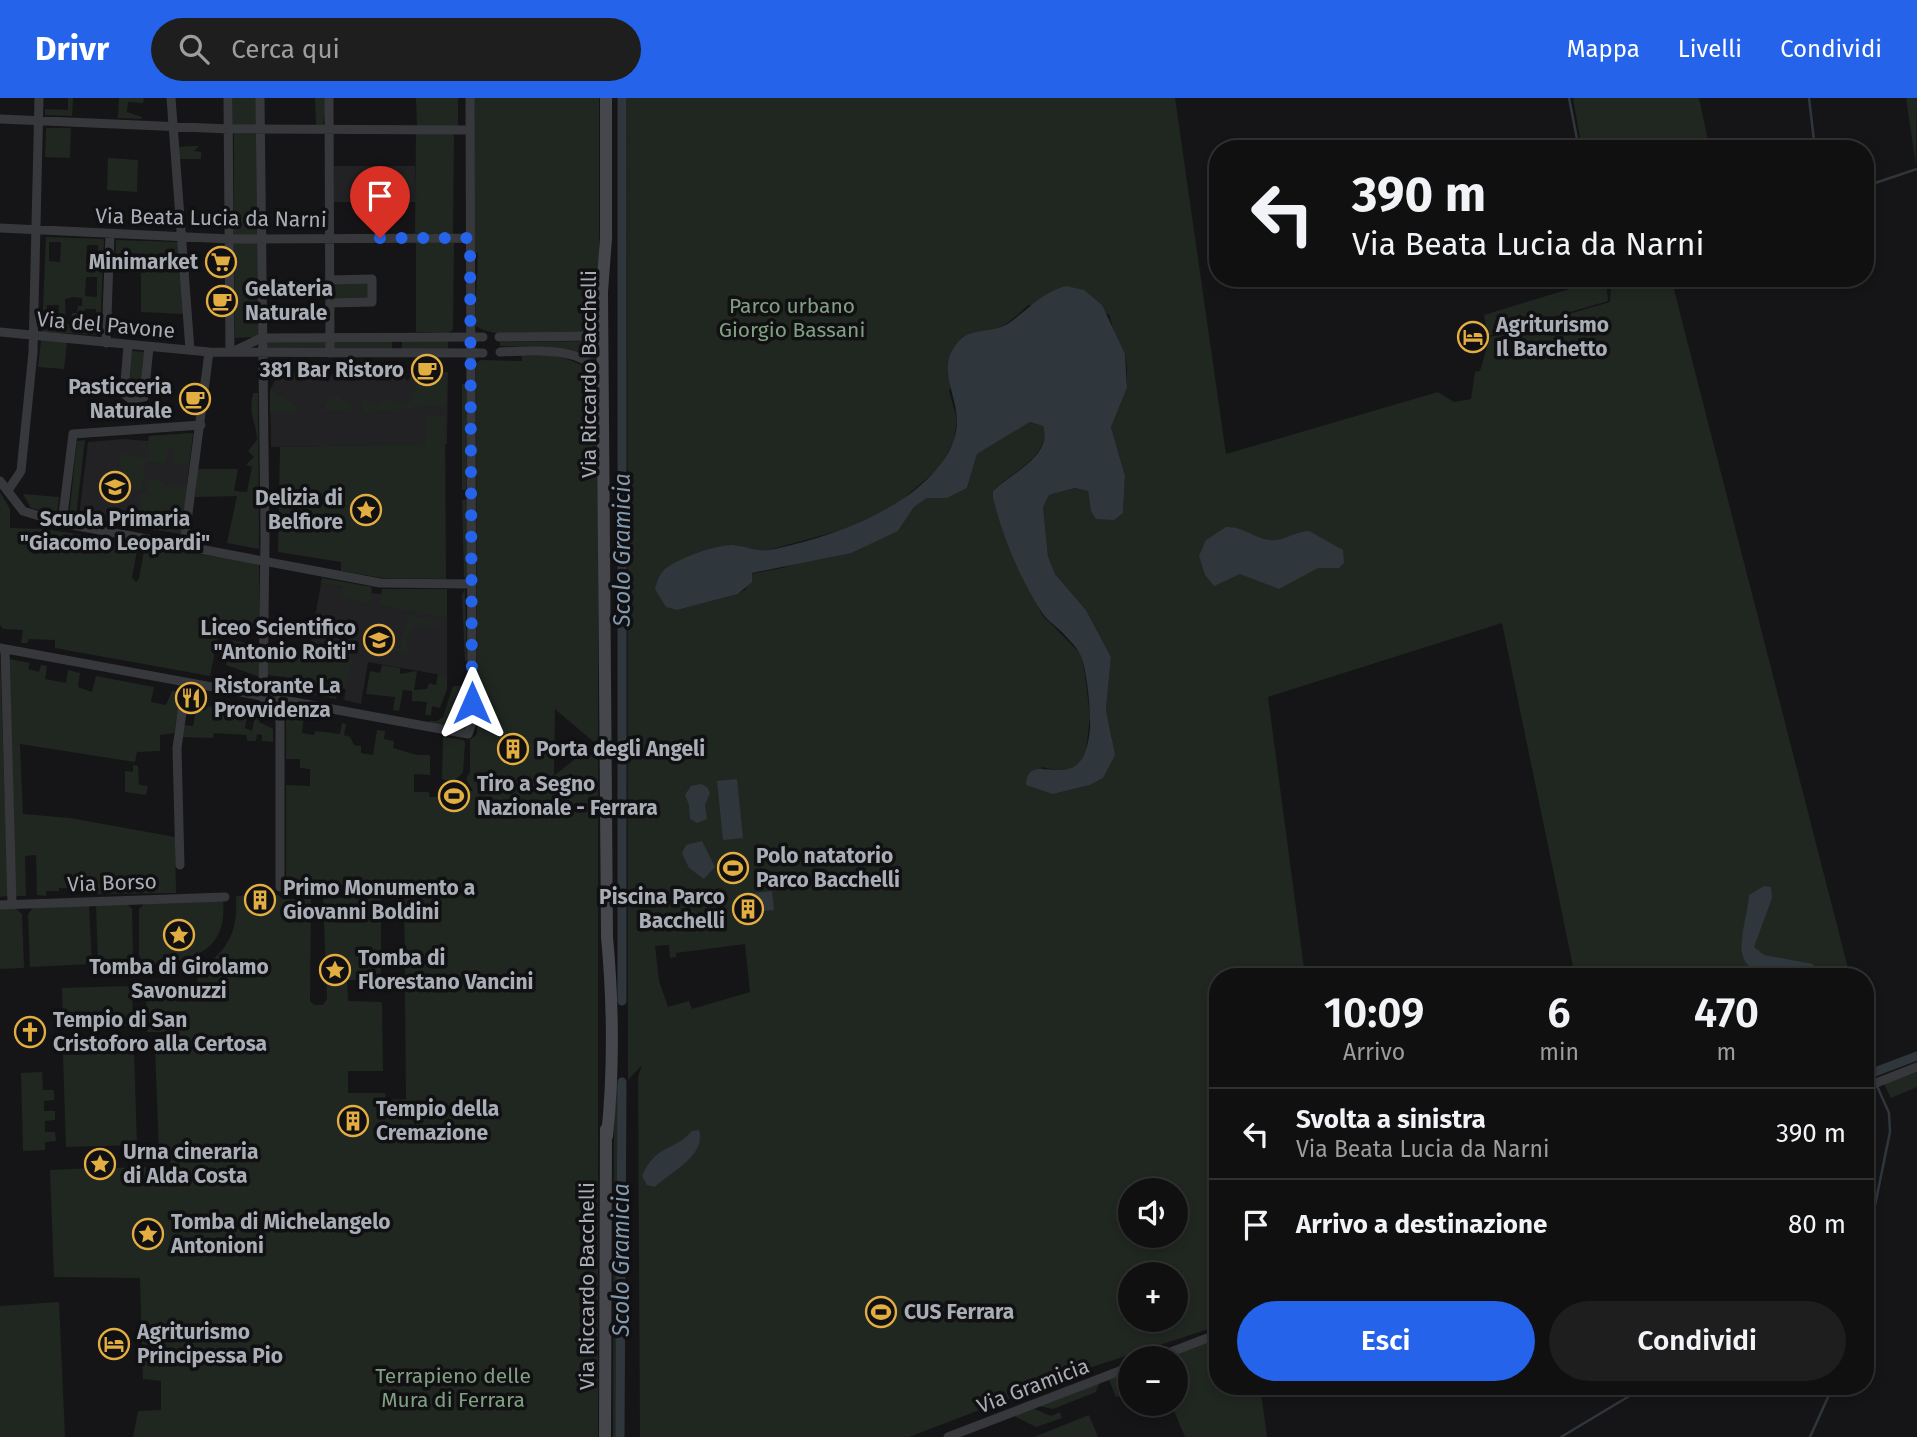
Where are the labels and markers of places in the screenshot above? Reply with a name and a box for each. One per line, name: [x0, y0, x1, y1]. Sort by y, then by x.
pin: [350, 166, 410, 238]
supermarket icon: Minimarket: [204, 245, 238, 279]
place label: Minimarket: [89, 249, 199, 275]
place label: Gelateria Naturale: [245, 276, 333, 326]
cafe icon: Gelateria Naturale: [205, 284, 239, 318]
place label: Agriturismo Il Barchetto: [1495, 312, 1609, 362]
hotel icon: Agriturismo Il Barchetto: [1456, 320, 1490, 354]
cafe icon: 381 Bar Ristoro: [410, 353, 444, 387]
place label: 381 Bar Ristoro: [259, 357, 404, 383]
place label: Pasticceria Naturale: [68, 374, 172, 424]
cafe icon: Pasticceria Naturale: [178, 382, 212, 416]
school or university icon: Scuola Primaria "Giacomo Leopardi": [98, 470, 132, 504]
place label: Delizia di Belfiore: [255, 485, 343, 535]
place icon: Delizia di Belfiore: [349, 493, 383, 527]
place label: Scuola Primaria "Giacomo Leopardi": [20, 506, 210, 556]
place label: Liceo Scientifico "Antonio Roiti": [201, 615, 356, 665]
school or university icon: Liceo Scientifico "Antonio Roiti": [362, 623, 396, 657]
place label: Ristorante La Provvidenza: [214, 673, 341, 723]
restaurant icon: Ristorante La Provvidenza: [174, 681, 208, 715]
building icon: Porta degli Angeli: [496, 732, 530, 766]
place label: Porta degli Angeli: [536, 736, 705, 762]
place label: Tiro a Segno Nazionale - Ferrara: [477, 771, 658, 821]
sports icon: Tiro a Segno Nazionale - Ferrara: [437, 779, 471, 813]
place label: Polo natatorio Parco Bacchelli: [756, 843, 900, 893]
sports icon: Polo natatorio Parco Bacchelli: [716, 851, 750, 885]
place label: Primo Monumento a Giovanni Boldini: [283, 875, 475, 925]
building icon: Primo Monumento a Giovanni Boldini: [243, 883, 277, 917]
place label: Piscina Parco Bacchelli: [599, 884, 725, 934]
building icon: Piscina Parco Bacchelli: [731, 892, 765, 926]
place icon: Tomba di Girolamo Savonuzzi: [162, 918, 196, 952]
place label: Tomba di Florestano Vancini: [358, 945, 533, 995]
place icon: Tomba di Florestano Vancini: [318, 953, 352, 987]
place label: Tomba di Girolamo Savonuzzi: [89, 954, 269, 1004]
place label: Tempio di San Cristoforo alla Certosa: [53, 1007, 267, 1057]
church icon: Tempio di San Cristoforo alla Certosa: [13, 1015, 47, 1049]
place label: Tempio della Cremazione: [376, 1096, 499, 1146]
building icon: Tempio della Cremazione: [336, 1104, 370, 1138]
place label: Urna cineraria di Alda Costa: [123, 1139, 258, 1189]
place icon: Urna cineraria di Alda Costa: [83, 1147, 117, 1181]
place label: Tomba di Michelangelo Antonioni: [170, 1209, 391, 1259]
place icon: Tomba di Michelangelo Antonioni: [131, 1217, 165, 1251]
sports icon: CUS Ferrara: [864, 1295, 898, 1329]
place label: CUS Ferrara: [904, 1299, 1014, 1325]
place label: Agriturismo Principessa Pio: [136, 1319, 283, 1369]
hotel icon: Agriturismo Principessa Pio: [97, 1327, 131, 1361]

